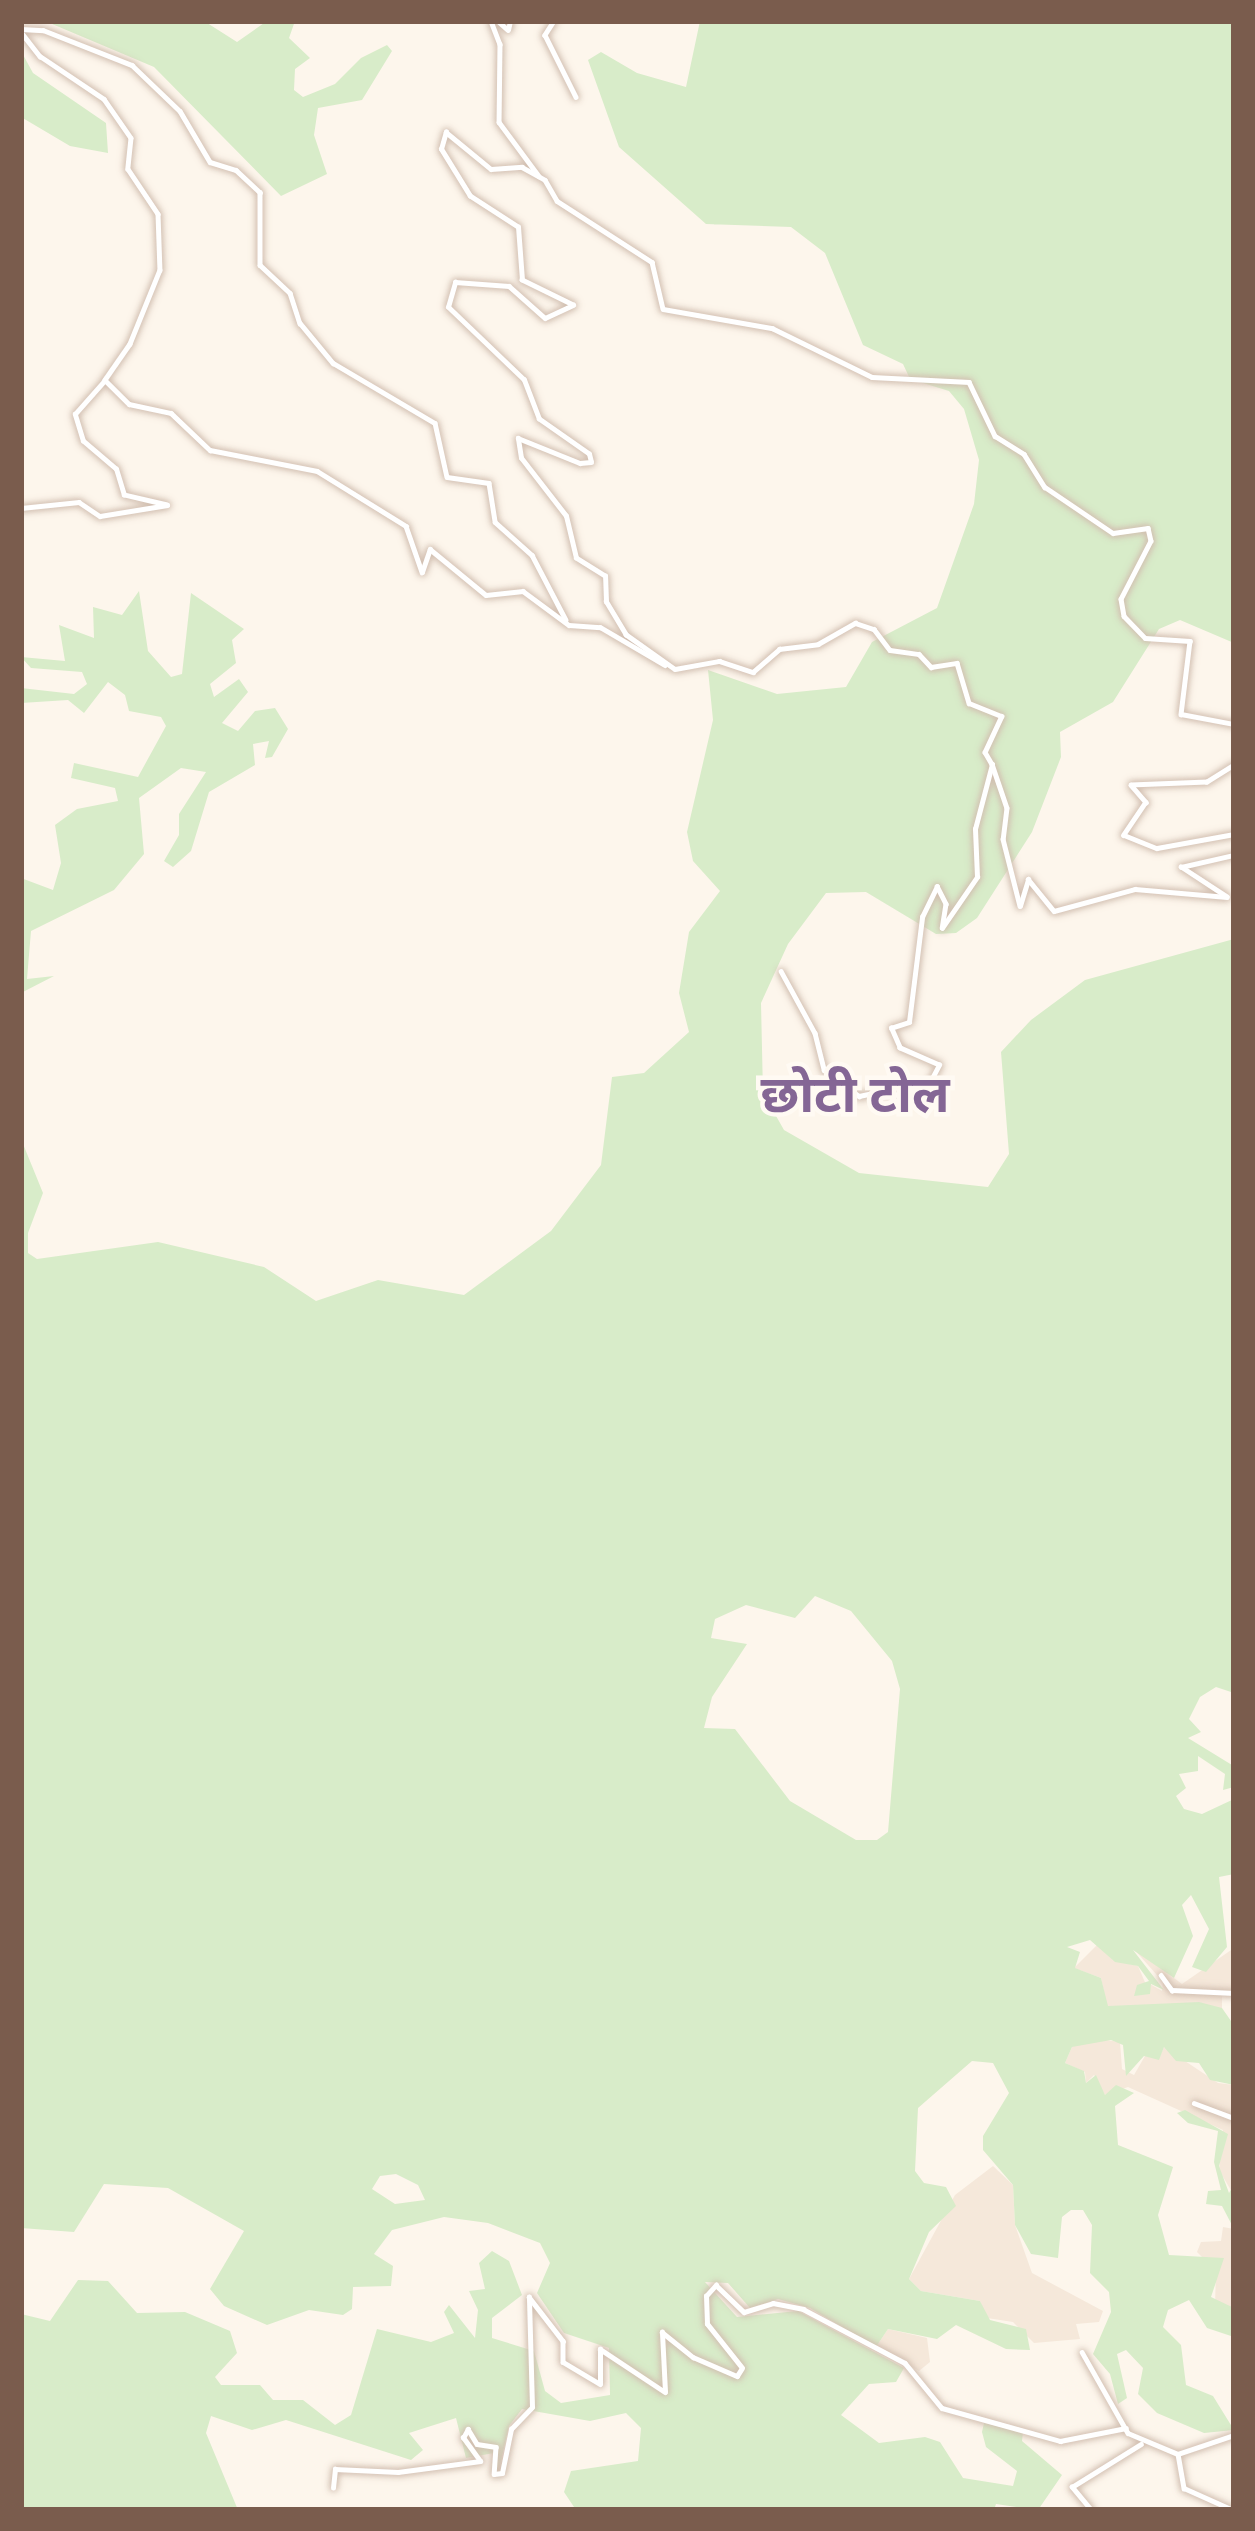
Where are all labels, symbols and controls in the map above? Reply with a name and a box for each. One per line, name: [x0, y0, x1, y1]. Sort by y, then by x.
district label: छोटी टोल: [760, 1064, 950, 1126]

